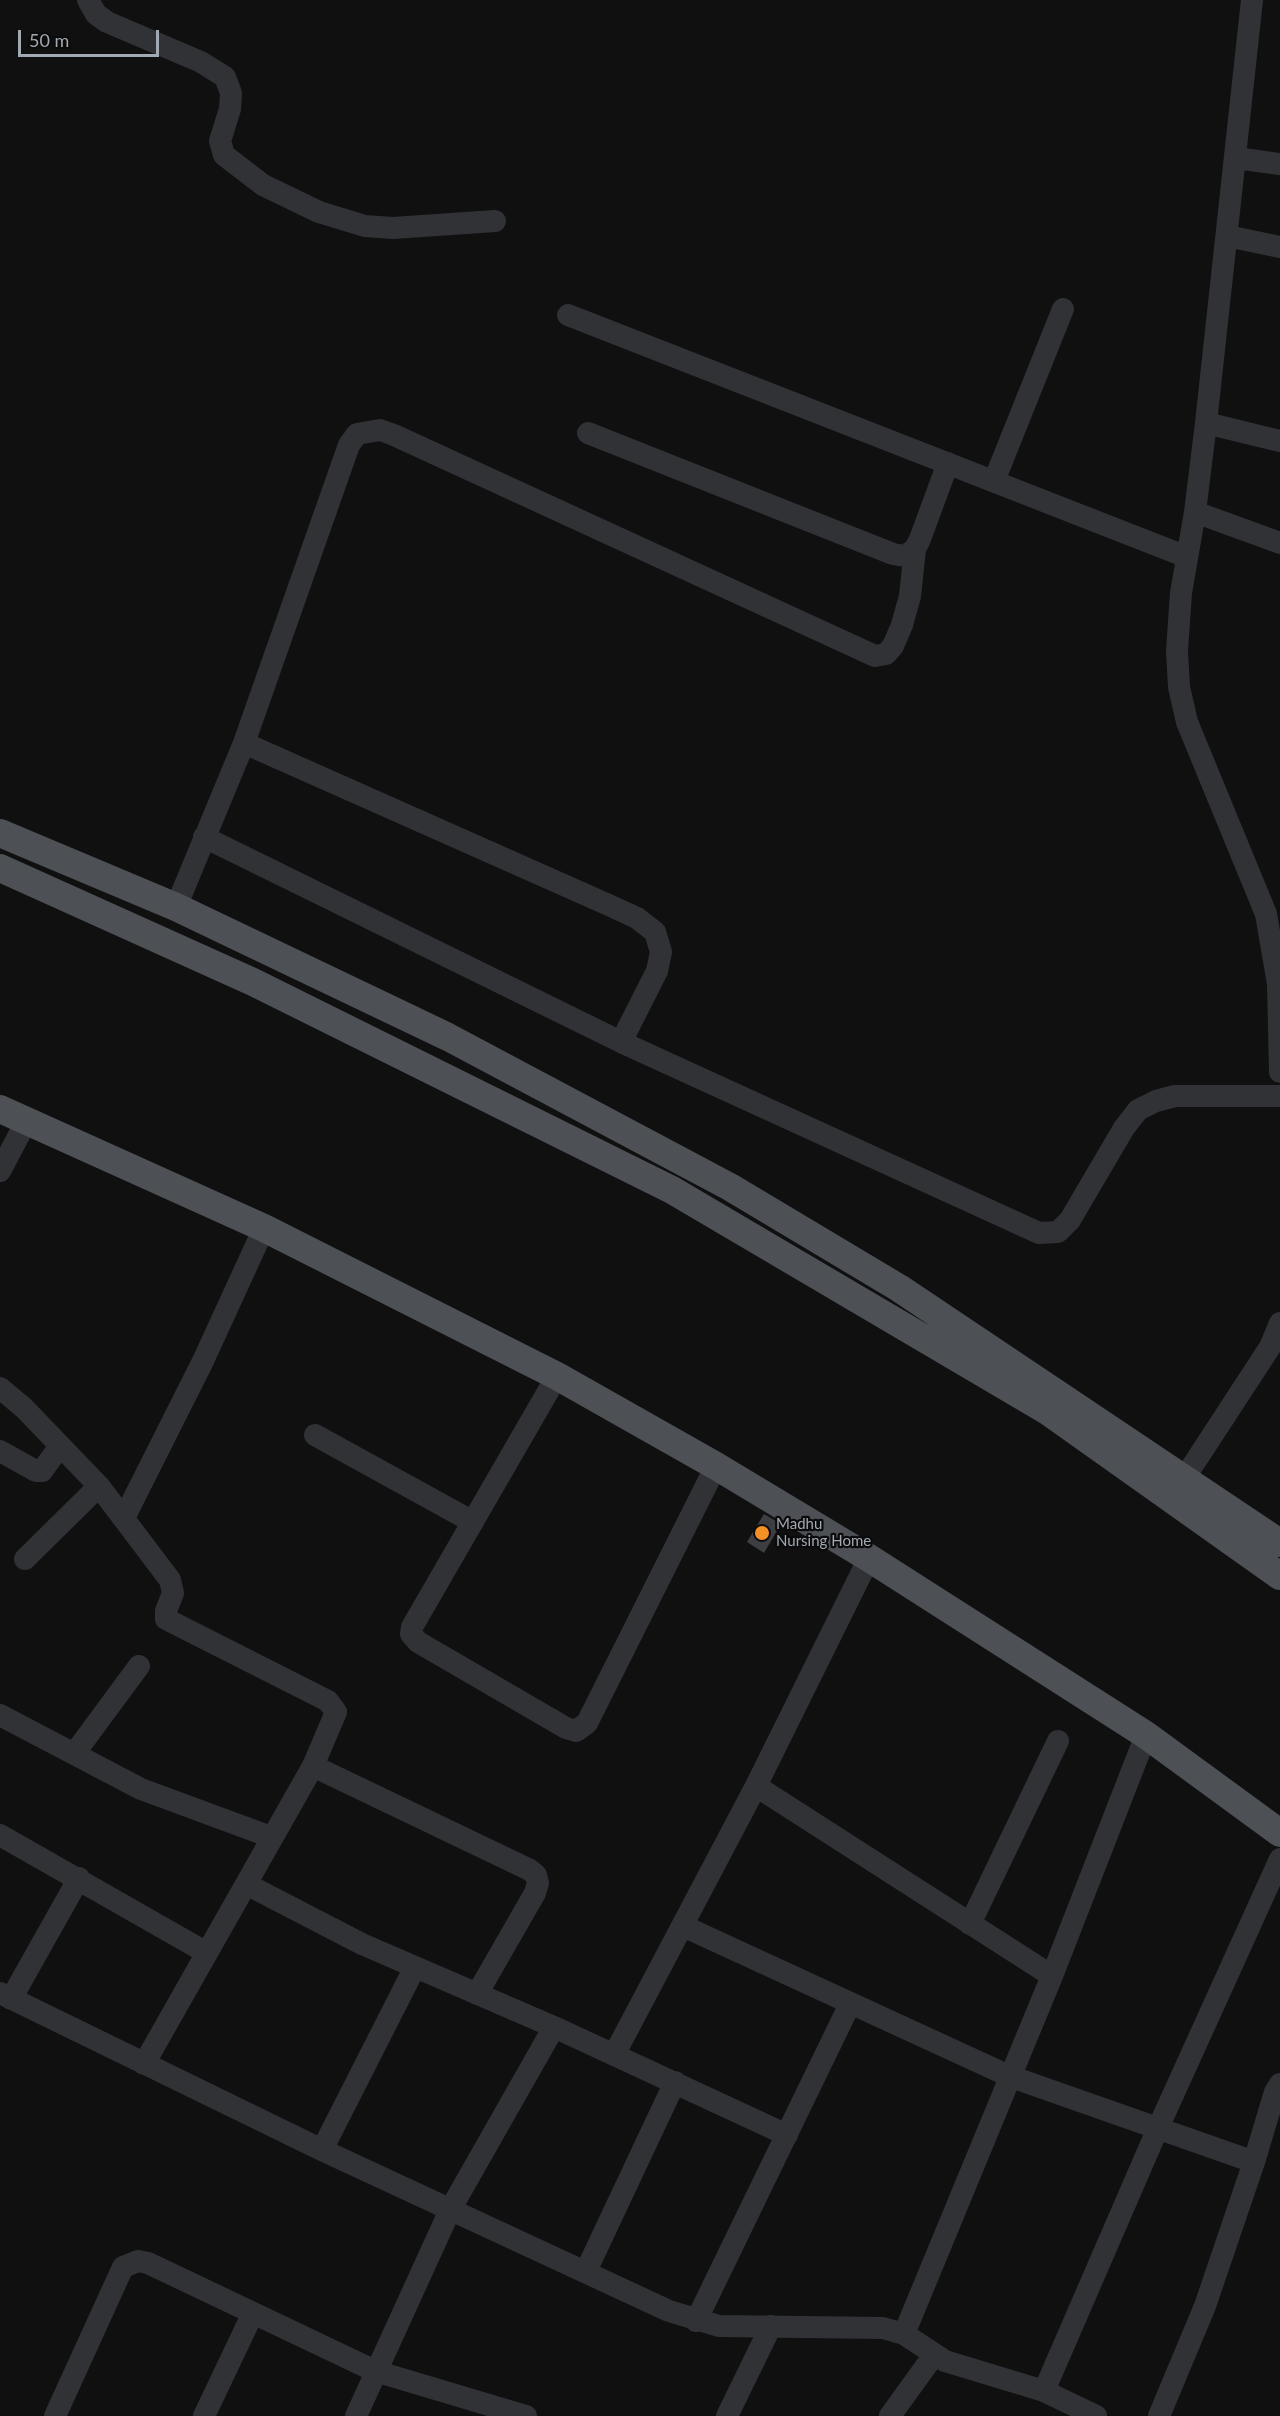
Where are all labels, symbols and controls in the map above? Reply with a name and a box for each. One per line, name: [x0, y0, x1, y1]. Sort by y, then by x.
scale bar: [21, 18, 162, 56]
text: 50 m: [29, 29, 69, 51]
place label: Madhu Nursing Home: [776, 1515, 871, 1550]
marker: Madhu Nursing Home: [753, 1524, 771, 1542]

